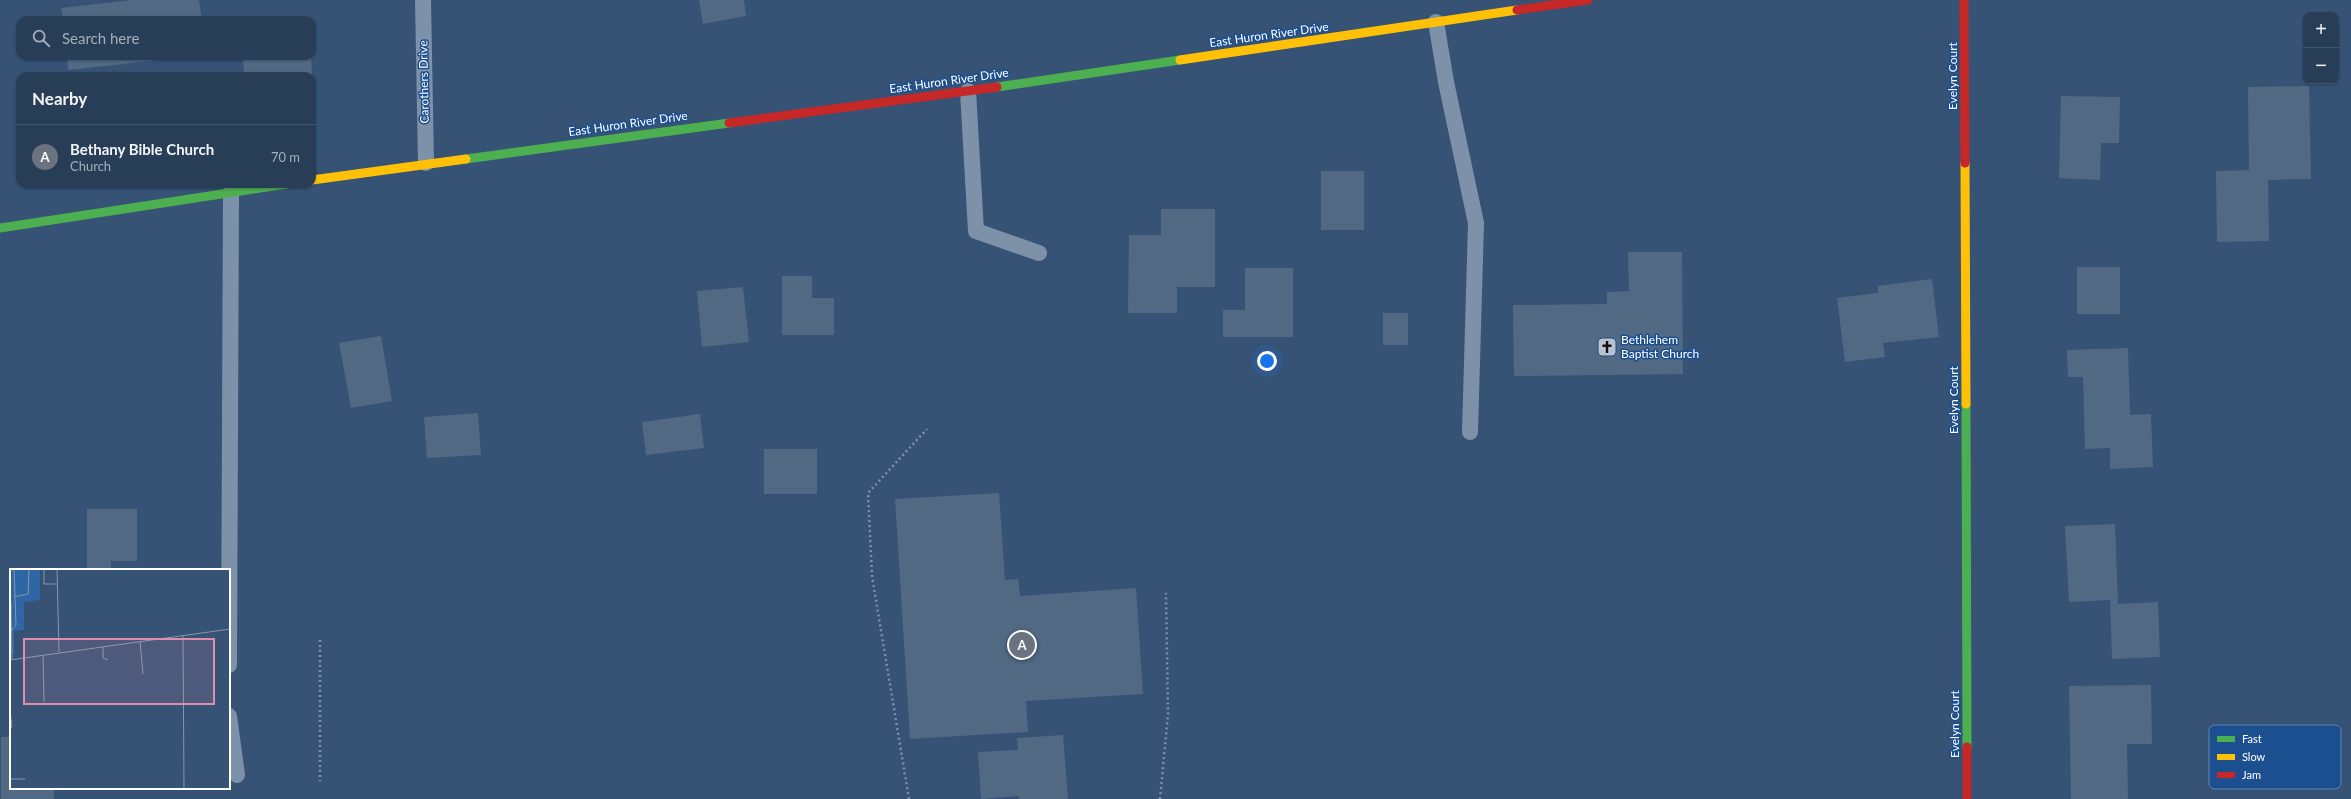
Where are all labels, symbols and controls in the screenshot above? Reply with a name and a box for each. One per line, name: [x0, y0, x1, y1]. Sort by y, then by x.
map controls: [2303, 12, 2339, 84]
button: +: [2303, 12, 2339, 48]
search box: [16, 16, 316, 60]
street label: East Huron River Drive: [1208, 19, 1330, 50]
icon: search: [30, 27, 52, 49]
text: Search here: [62, 29, 139, 47]
street label: Carothers Drive: [415, 40, 432, 124]
street label: Evelyn Court: [1945, 41, 1960, 110]
button: −: [2303, 48, 2339, 84]
street label: East Huron River Drive: [888, 65, 1010, 96]
text: Nearby: [32, 88, 87, 109]
street label: East Huron River Drive: [567, 108, 689, 139]
text: Bethany Bible Church: [70, 140, 214, 158]
text: A: [40, 149, 50, 165]
text: 70 m: [271, 149, 300, 165]
text: Church: [70, 158, 111, 174]
place label: Bethlehem Baptist Church: [1621, 332, 1699, 361]
church icon: Bethlehem Baptist Church: [1596, 336, 1618, 358]
your location: [1257, 351, 1277, 371]
street label: Evelyn Court: [1946, 365, 1961, 434]
inset map: [10, 569, 230, 789]
pin: A: [1009, 630, 1035, 660]
street label: Evelyn Court: [1947, 689, 1962, 758]
legend: [2209, 725, 2341, 789]
text: Fast: [2242, 732, 2262, 745]
text: Slow: [2242, 750, 2266, 763]
text: Jam: [2242, 768, 2261, 781]

